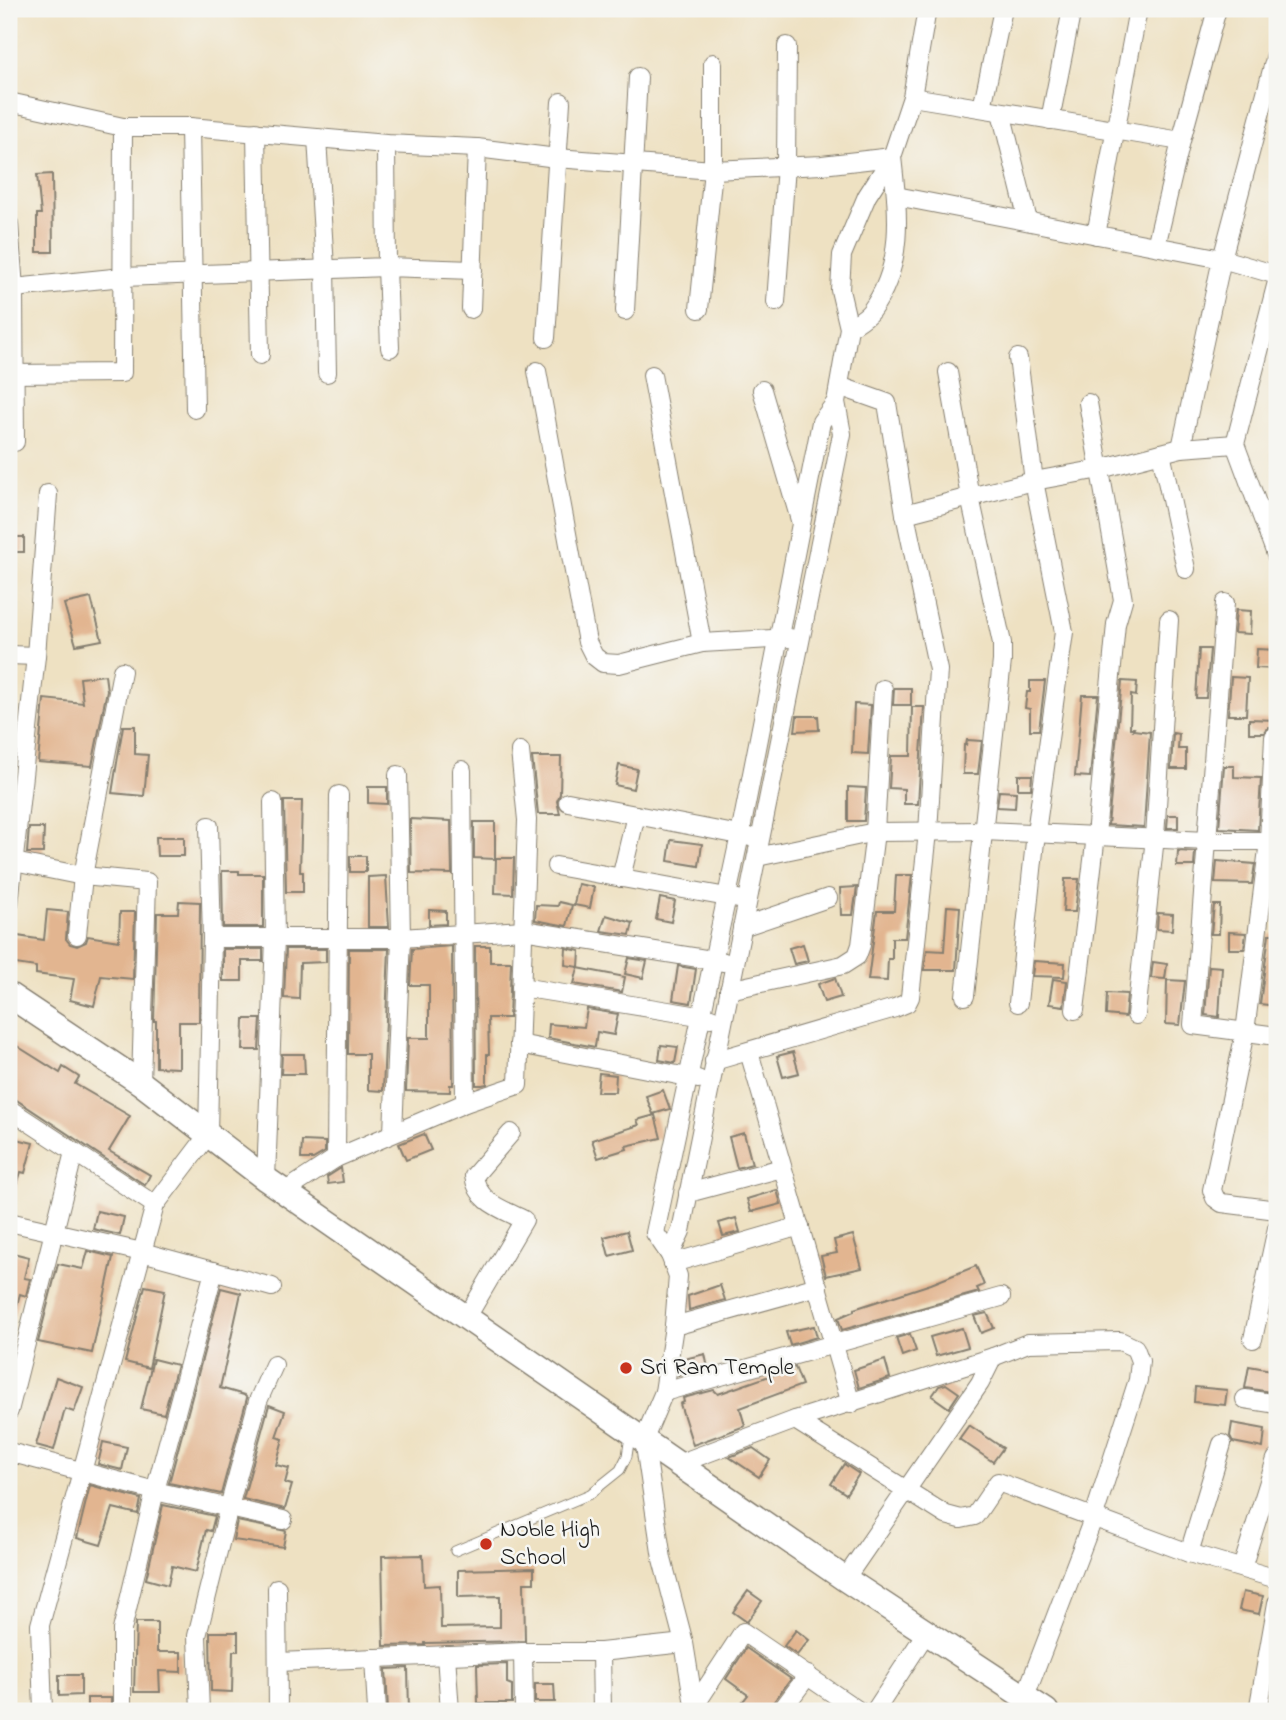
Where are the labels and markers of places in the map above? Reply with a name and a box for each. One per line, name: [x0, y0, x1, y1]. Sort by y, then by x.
place label: Sri Ram Temple: [640, 1351, 795, 1386]
marker: Sri Ram Temple: [618, 1360, 634, 1376]
place label: Noble High School: [500, 1513, 600, 1576]
marker: Noble High School: [478, 1536, 494, 1552]

